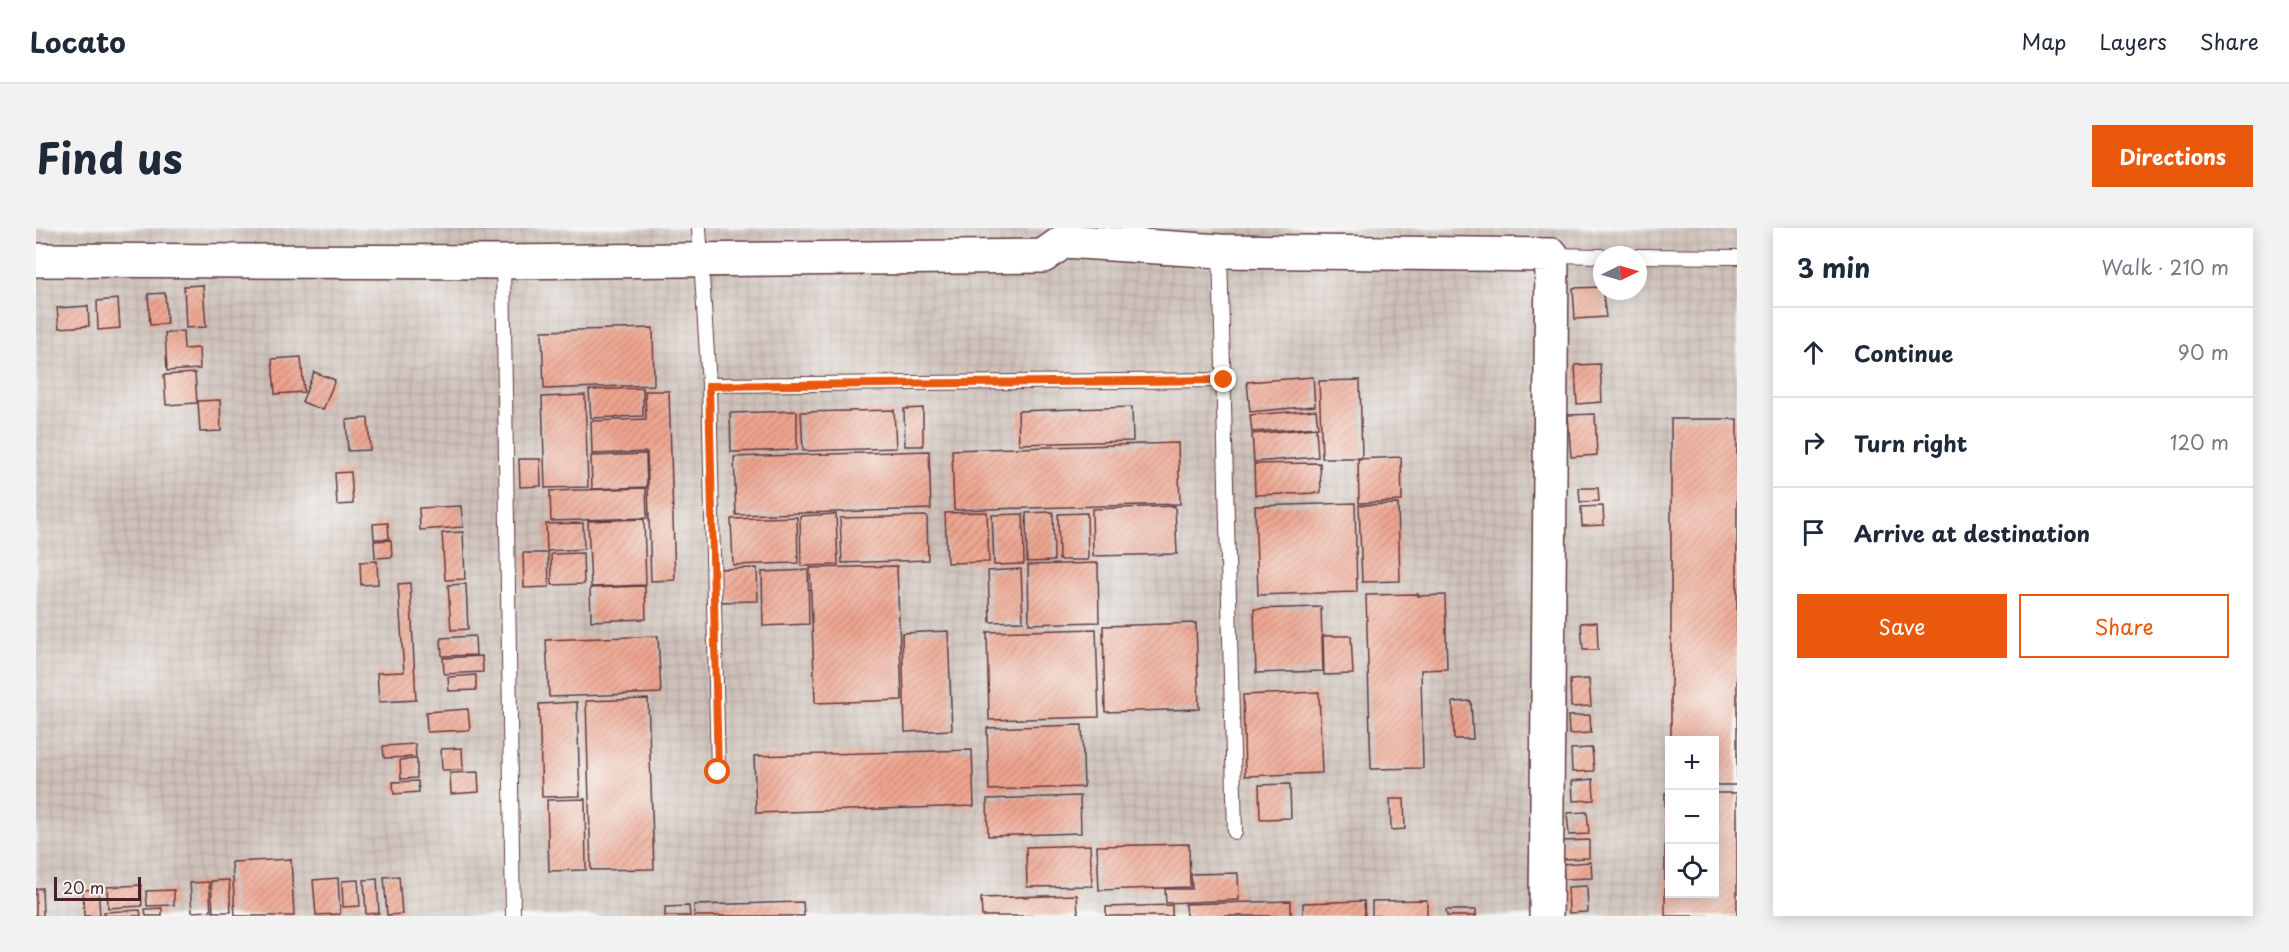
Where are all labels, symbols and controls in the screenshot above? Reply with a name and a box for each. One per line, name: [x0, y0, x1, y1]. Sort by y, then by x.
text: Locato: [30, 20, 126, 63]
text: Map: [2022, 25, 2066, 57]
text: Layers: [2099, 25, 2167, 57]
text: Share: [2200, 25, 2259, 57]
text: Find us: [36, 125, 183, 188]
button: Directions: [2092, 125, 2253, 187]
north arrow: [1593, 246, 1647, 300]
text: 3 min: [1797, 248, 1870, 287]
text: Walk · 210 m: [2102, 252, 2229, 282]
icon: ahead: [1797, 336, 1830, 369]
text: Continue: [1854, 336, 1953, 369]
text: 90 m: [2178, 337, 2229, 367]
route end: [1210, 366, 1236, 392]
icon: right: [1797, 426, 1830, 459]
text: Turn right: [1854, 426, 1967, 459]
text: 120 m: [2170, 427, 2229, 457]
icon: arrive: [1797, 516, 1830, 549]
text: Arrive at destination: [1854, 516, 2090, 549]
button: Save: [1797, 594, 2007, 658]
button: Share: [2019, 594, 2229, 658]
map controls: [1665, 736, 1719, 898]
button: +: [1665, 736, 1719, 790]
route start: [704, 758, 730, 784]
button: −: [1665, 790, 1719, 844]
button: locate: [1665, 844, 1719, 898]
scale bar: [54, 874, 141, 902]
text: 20 m: [63, 875, 104, 899]

